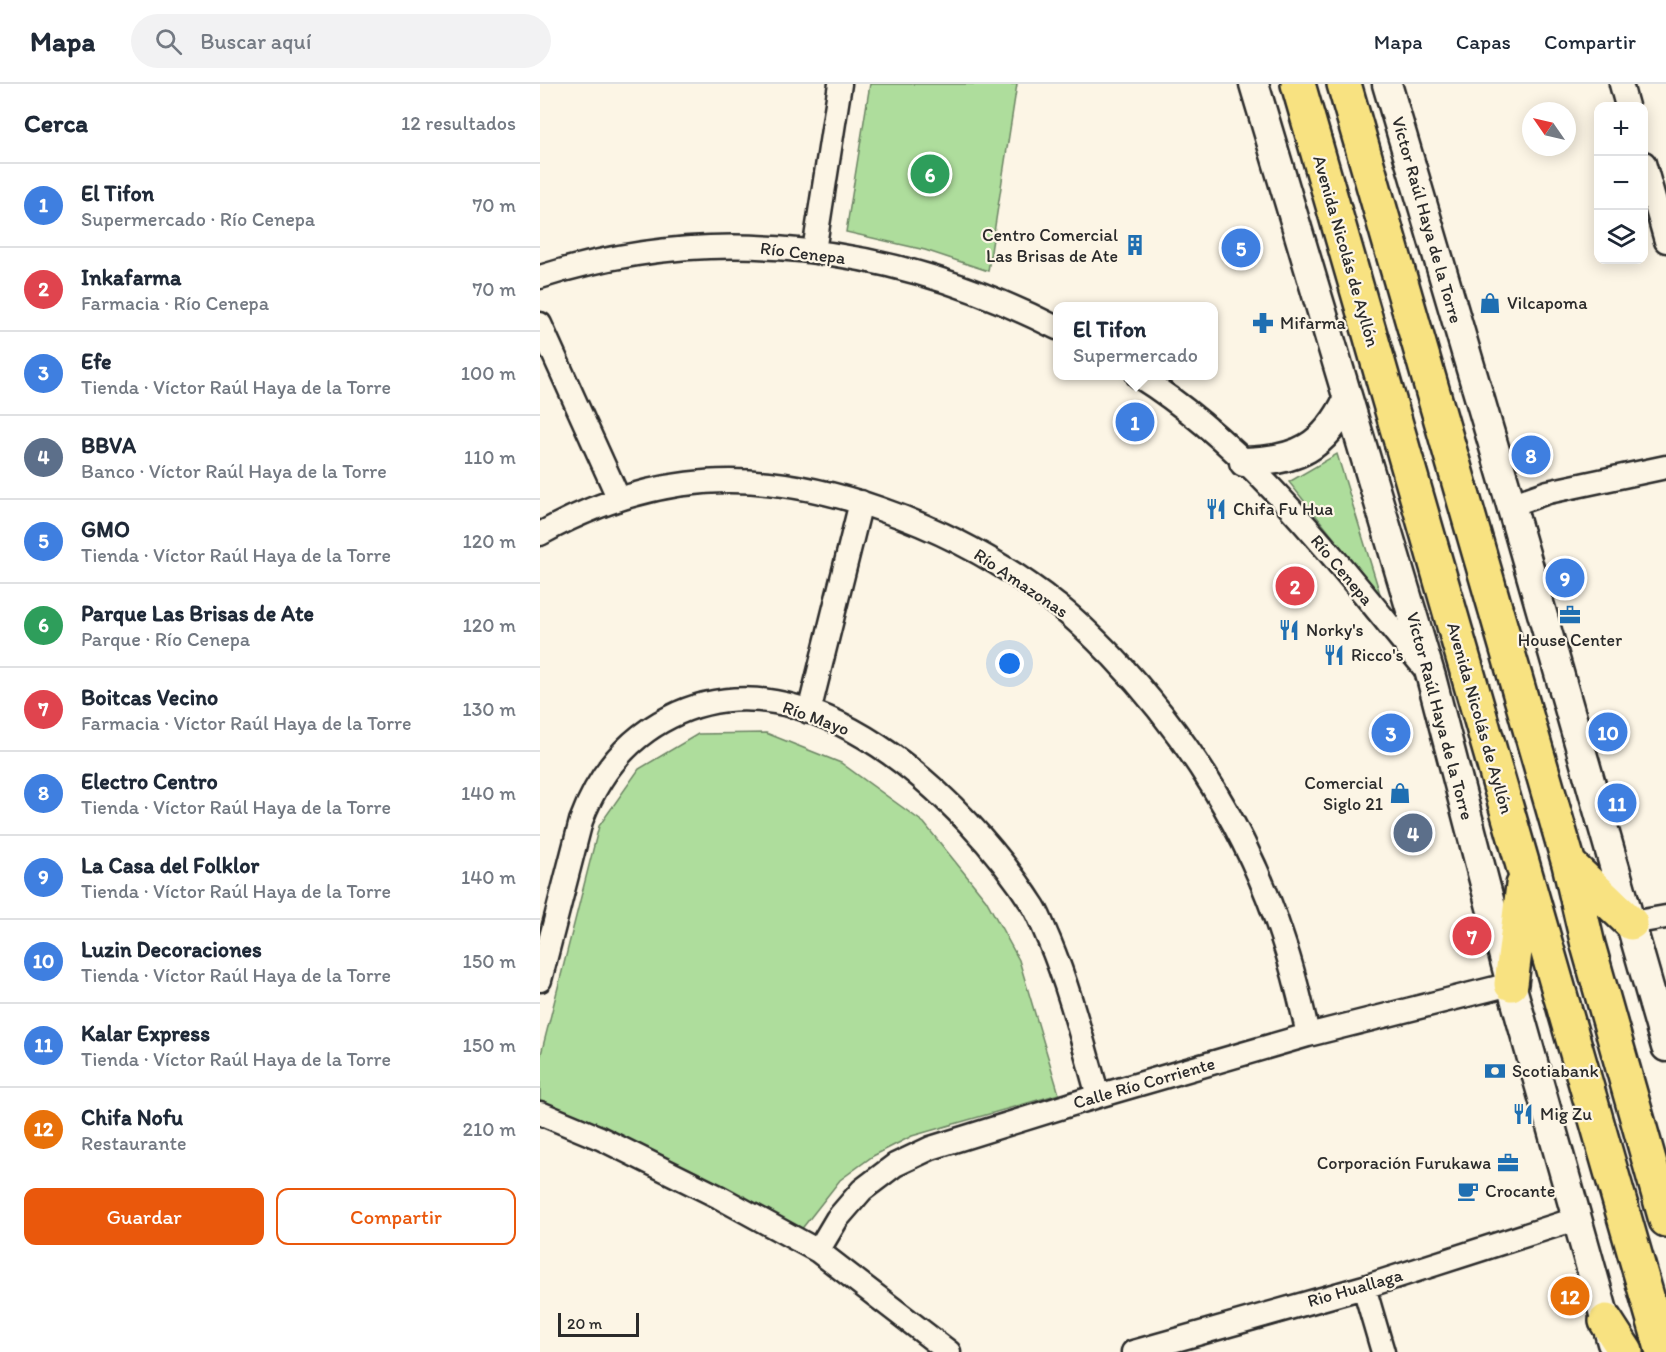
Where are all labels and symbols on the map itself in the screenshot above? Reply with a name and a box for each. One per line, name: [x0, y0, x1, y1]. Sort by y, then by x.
north arrow: [1522, 102, 1576, 156]
street label: Víctor Raúl Haya de la Torre: [1387, 114, 1467, 326]
pin: 6: [910, 152, 950, 196]
street label: Avenida Nicolás de Ayllón: [1308, 153, 1384, 350]
place label: Centro Comercial Las Brisas de Ate: [982, 224, 1118, 267]
pin: 5: [1222, 226, 1260, 270]
building icon: Centro Comercial Las Brisas de Ate: [1123, 233, 1147, 257]
street label: Río Cenepa: [759, 237, 848, 269]
shop icon: Vilcapoma: [1478, 291, 1502, 315]
place label: Vilcapoma: [1507, 292, 1588, 314]
pharmacy icon: Mifarma: [1251, 311, 1275, 335]
place label: Mifarma: [1280, 312, 1346, 334]
pin: 1: [1116, 400, 1154, 444]
pin: 8: [1512, 432, 1550, 478]
restaurant icon: Chifa Fu Hua: [1204, 497, 1228, 521]
place label: Chifa Fu Hua: [1233, 498, 1333, 520]
street label: Río Cenepa: [1306, 530, 1378, 610]
street label: Río Amazonas: [970, 543, 1072, 623]
pin: 9: [1546, 556, 1584, 600]
pin: 2: [1276, 564, 1314, 608]
office icon: House Center: [1558, 603, 1582, 627]
street label: Víctor Raúl Haya de la Torre: [1402, 610, 1478, 822]
restaurant icon: Norky's: [1277, 618, 1301, 642]
place label: Norky's: [1306, 619, 1364, 641]
street label: Avenida Nicolás de Ayllón: [1442, 620, 1518, 817]
place label: House Center: [1518, 629, 1623, 651]
restaurant icon: Ricco's: [1322, 643, 1346, 667]
place label: Ricco's: [1351, 644, 1404, 666]
your location: [995, 649, 1024, 678]
street label: Río Mayo: [779, 696, 853, 740]
pin: 3: [1372, 710, 1410, 756]
pin: 10: [1588, 710, 1628, 754]
place label: Comercial Siglo 21: [1304, 772, 1383, 815]
pin: 11: [1598, 780, 1636, 826]
shop icon: Comercial Siglo 21: [1388, 781, 1412, 805]
pin: 4: [1394, 810, 1432, 855]
pin: 7: [1452, 914, 1492, 958]
street label: Calle Río Corriente: [1071, 1052, 1217, 1114]
bank icon: Scotiabank: [1483, 1059, 1507, 1083]
place label: Scotiabank: [1512, 1060, 1599, 1082]
restaurant icon: Mig Zu: [1511, 1102, 1535, 1126]
place label: Mig Zu: [1540, 1103, 1592, 1125]
office icon: Corporación Furukawa: [1496, 1151, 1520, 1175]
place label: Corporación Furukawa: [1317, 1152, 1491, 1174]
cafe icon: Crocante: [1456, 1179, 1480, 1203]
place label: Crocante: [1485, 1180, 1555, 1202]
street label: Rio Huallaga: [1305, 1264, 1406, 1312]
pin: 12: [1550, 1274, 1590, 1318]
scale bar: [558, 1310, 639, 1338]

